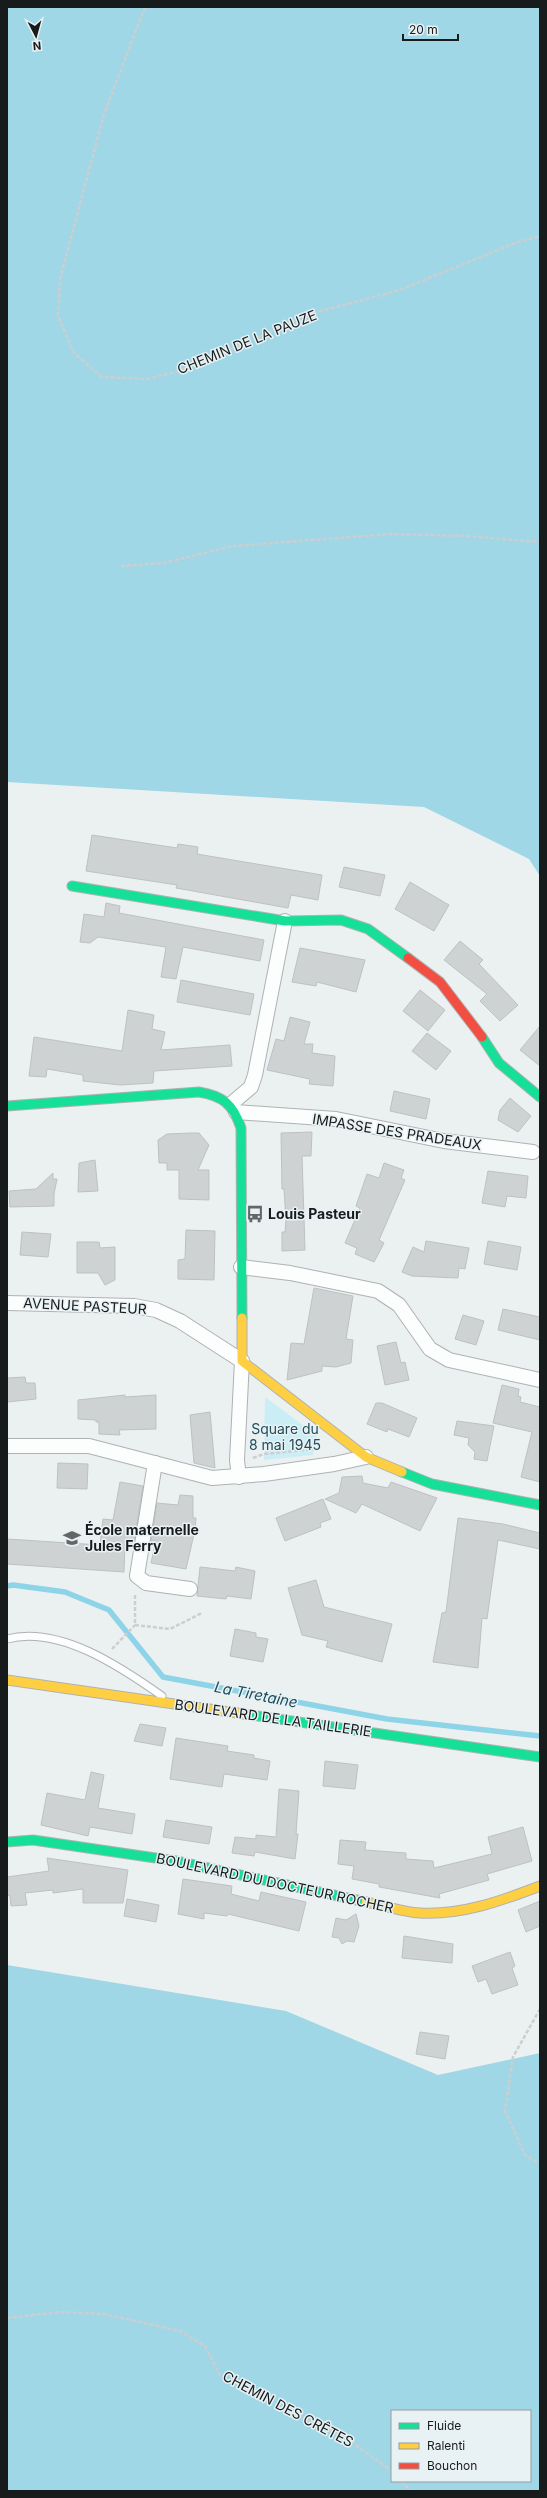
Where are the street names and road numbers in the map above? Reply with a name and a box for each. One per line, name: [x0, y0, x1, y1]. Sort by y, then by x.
street label: CHEMIN DE LA PAUZE: [175, 306, 319, 377]
street label: IMPASSE DES PRADEAUX: [311, 1110, 483, 1153]
street label: AVENUE PASTEUR: [23, 1294, 147, 1317]
street label: BOULEVARD DE LA TAILLERIE: [174, 1695, 373, 1740]
street label: BOULEVARD DU DOCTEUR ROCHER: [155, 1849, 395, 1916]
street label: CHEMIN DES CRÊTES: [220, 2367, 356, 2450]

